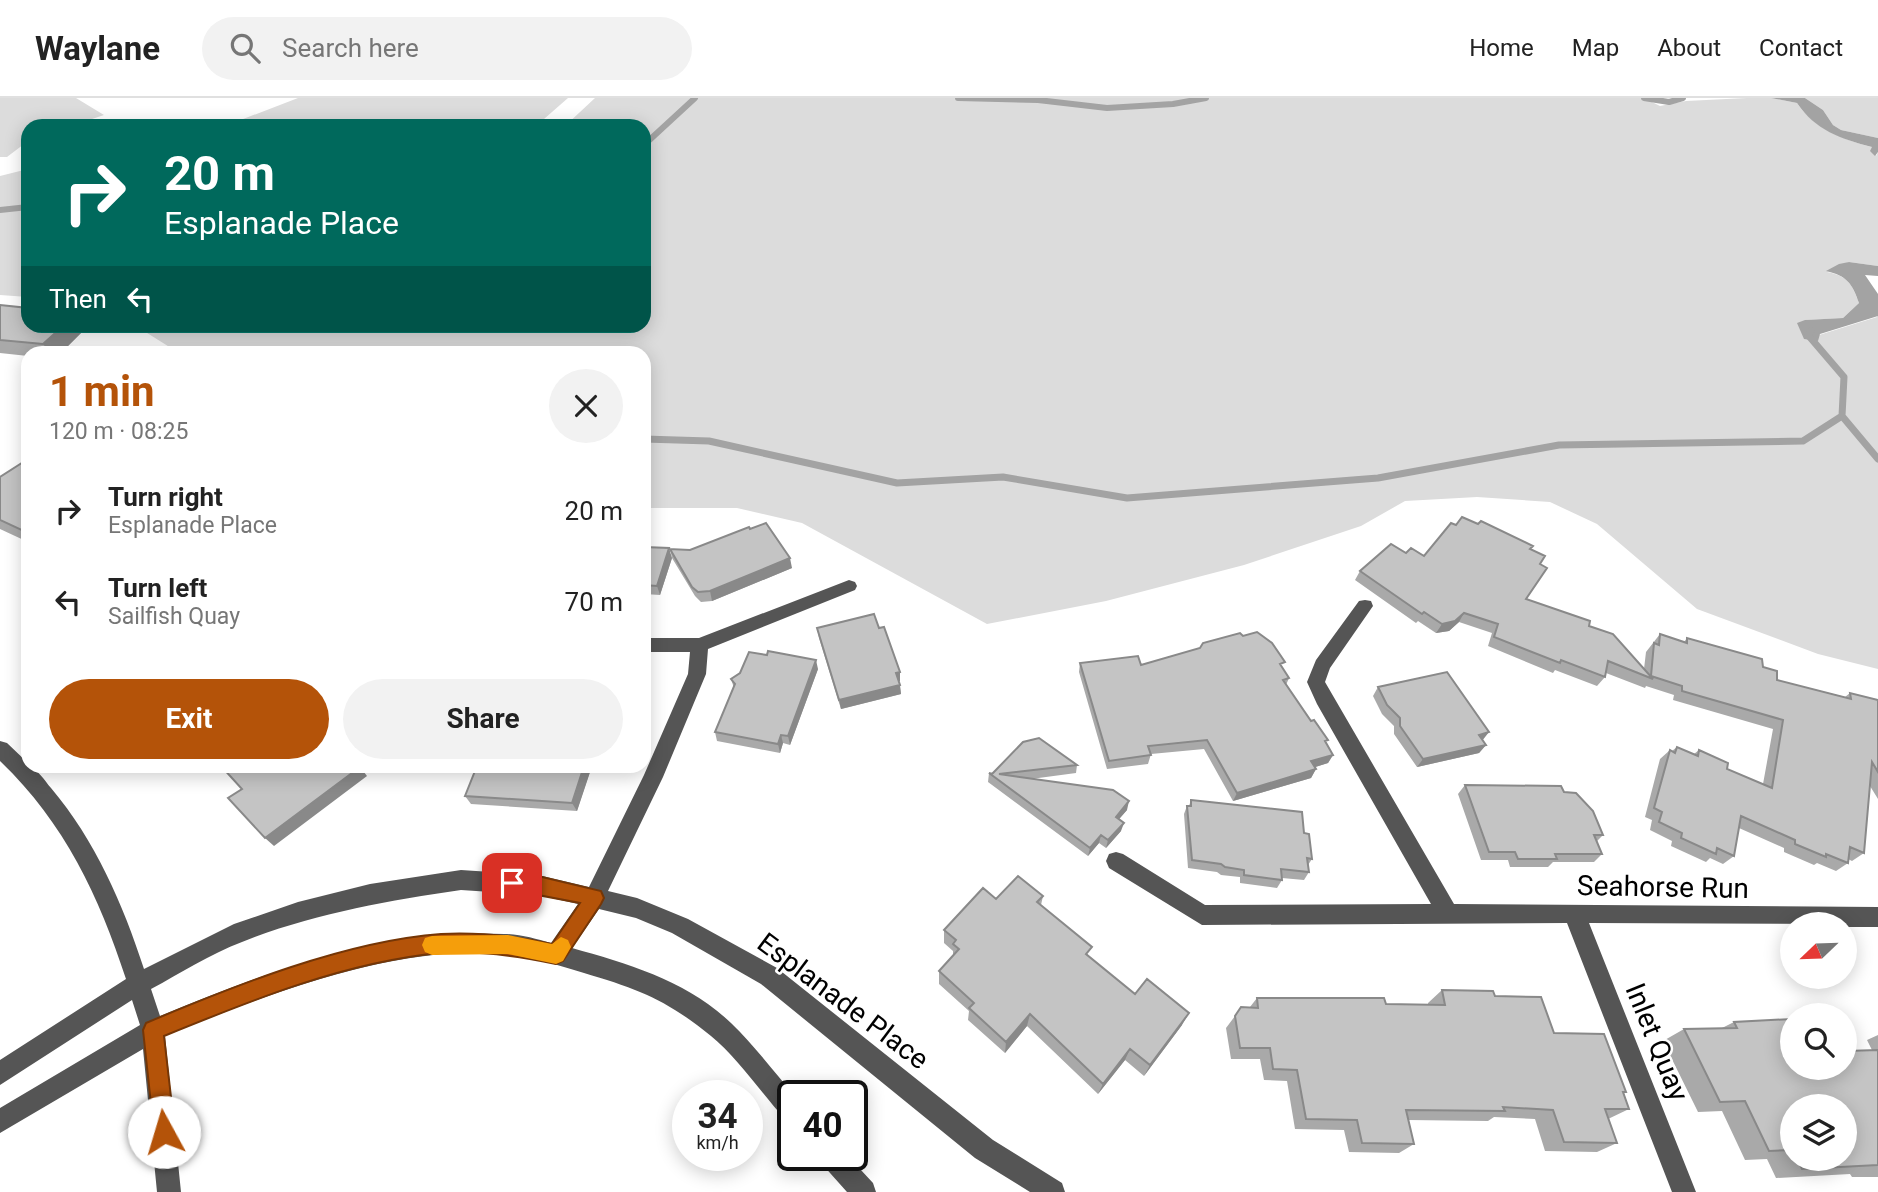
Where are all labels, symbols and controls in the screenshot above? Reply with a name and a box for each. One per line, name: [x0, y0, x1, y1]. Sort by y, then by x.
search box: [202, 17, 692, 80]
text: Waylane: [35, 29, 160, 68]
icon: search: [226, 29, 264, 67]
text: Search here: [282, 33, 419, 63]
text: Home: [1469, 34, 1534, 62]
text: Map: [1572, 34, 1619, 62]
text: About: [1657, 34, 1721, 62]
text: Contact: [1759, 34, 1843, 62]
text: 20 m: [164, 145, 275, 202]
icon: right: [49, 147, 140, 238]
text: Esplanade Place: [164, 204, 399, 242]
icon: left: [121, 280, 159, 318]
text: Then: [49, 284, 107, 314]
text: 1 min: [49, 367, 155, 416]
button: close: [549, 369, 623, 443]
text: 120 m · 08:25: [49, 418, 188, 445]
text: Turn right: [108, 482, 223, 512]
icon: right: [49, 492, 87, 530]
text: 20 m: [565, 496, 623, 526]
text: Esplanade Place: [108, 512, 277, 539]
text: Turn left: [108, 573, 207, 603]
icon: left: [49, 583, 87, 621]
text: 70 m: [565, 587, 623, 617]
text: Sailfish Quay: [108, 603, 240, 630]
button: Exit: [49, 679, 329, 759]
button: Share: [343, 679, 623, 759]
pin: [482, 853, 542, 913]
icon: arrive: [493, 864, 531, 902]
street label: Seahorse Run: [1577, 869, 1749, 905]
north arrow: [1780, 912, 1857, 989]
map controls: [1780, 912, 1857, 1171]
street label: Esplanade Place: [751, 926, 935, 1076]
street label: Inlet Quay: [1619, 978, 1695, 1106]
button: search: [1780, 1003, 1857, 1080]
speed limit sign: 40: [777, 1080, 868, 1171]
button: layers: [1780, 1094, 1857, 1171]
position arrow: [127, 1095, 201, 1169]
text: 34: [697, 1096, 738, 1137]
text: km/h: [696, 1132, 739, 1153]

